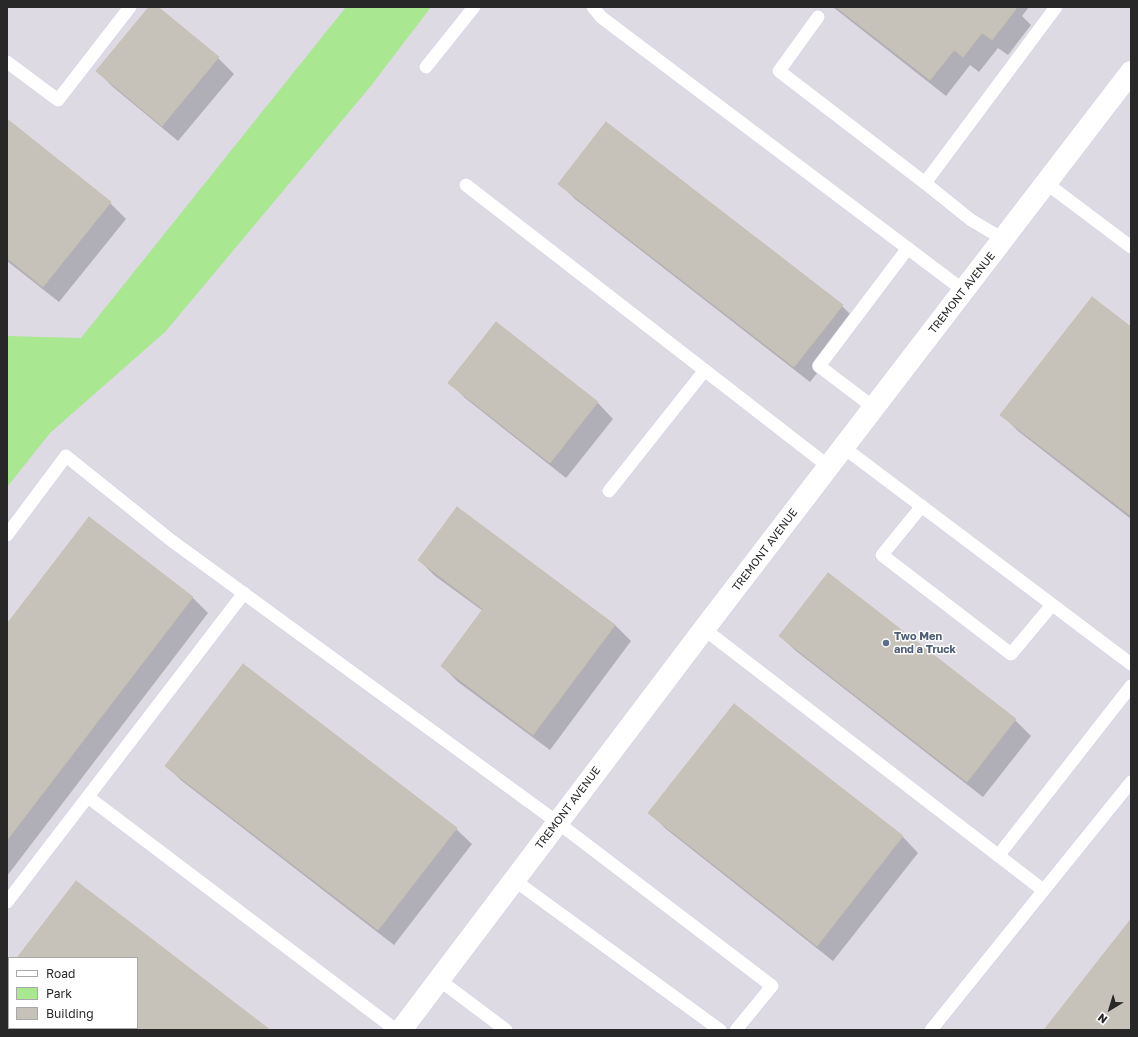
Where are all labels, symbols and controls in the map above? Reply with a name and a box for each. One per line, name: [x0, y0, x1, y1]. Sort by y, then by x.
street label: TREMONT AVENUE: [926, 249, 998, 337]
street label: TREMONT AVENUE: [730, 506, 800, 594]
place label: Two Men and a Truck: [894, 630, 956, 656]
marker: Two Men and a Truck: [881, 638, 891, 648]
street label: TREMONT AVENUE: [533, 764, 603, 852]
legend: [8, 957, 138, 1029]
text: Road: [46, 966, 75, 981]
text: Park: [46, 986, 72, 1001]
north arrow: [1090, 989, 1130, 1029]
text: Building: [46, 1006, 94, 1021]
text: N: [1095, 1011, 1110, 1027]

